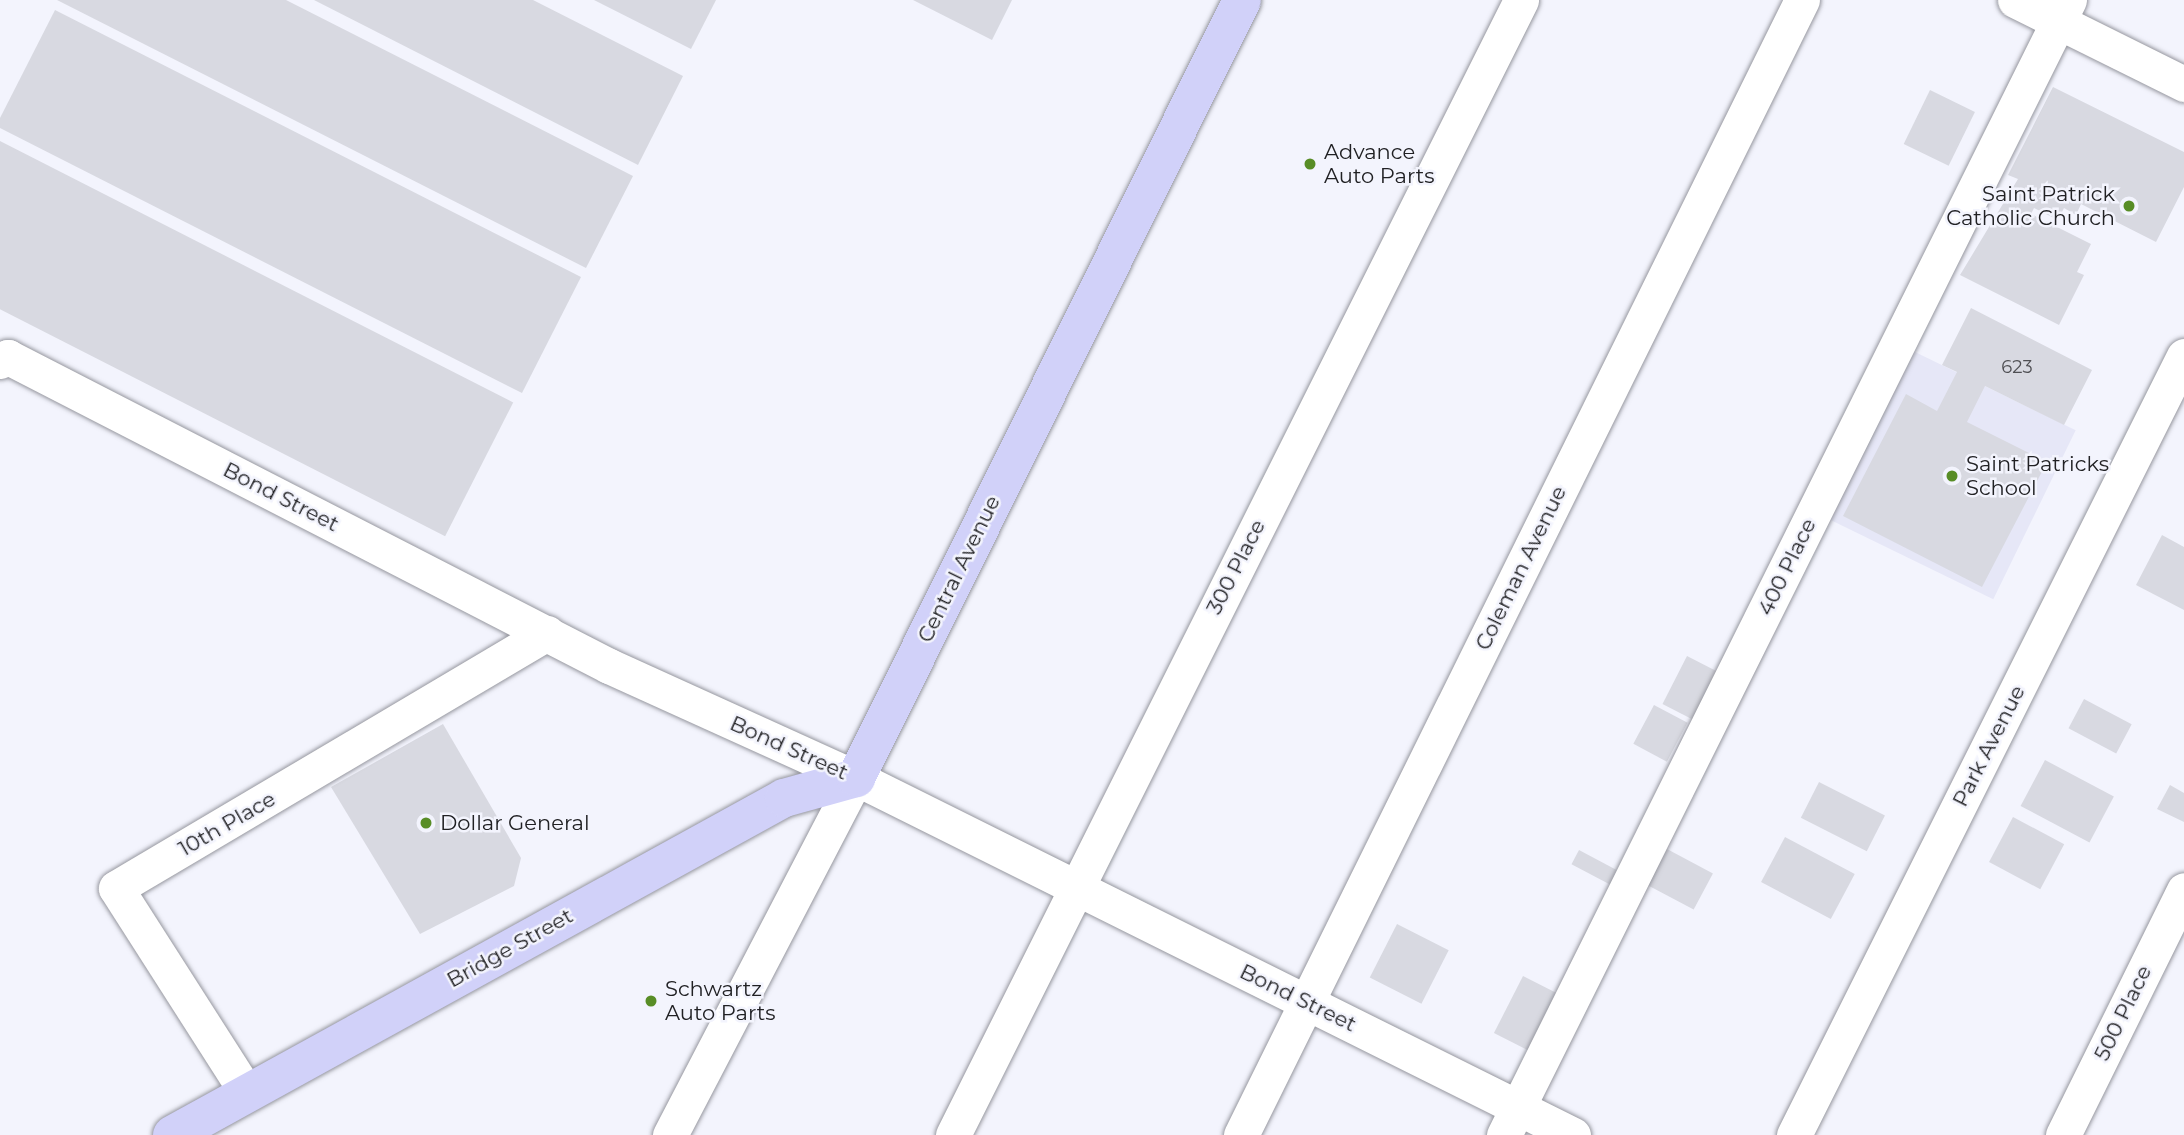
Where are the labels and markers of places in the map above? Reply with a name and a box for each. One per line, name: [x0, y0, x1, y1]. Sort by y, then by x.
place label: Advance Auto Parts: [1324, 139, 1434, 189]
marker: Advance Auto Parts: [1302, 156, 1318, 172]
place label: Saint Patrick Catholic Church: [1946, 181, 2115, 231]
marker: Saint Patrick Catholic Church: [2121, 198, 2137, 214]
place label: Saint Patricks School: [1966, 451, 2109, 501]
marker: Saint Patricks School: [1944, 468, 1960, 484]
place label: Dollar General: [440, 810, 590, 836]
marker: Dollar General: [418, 815, 434, 831]
place label: Schwartz Auto Parts: [665, 976, 775, 1026]
marker: Schwartz Auto Parts: [643, 993, 659, 1009]

